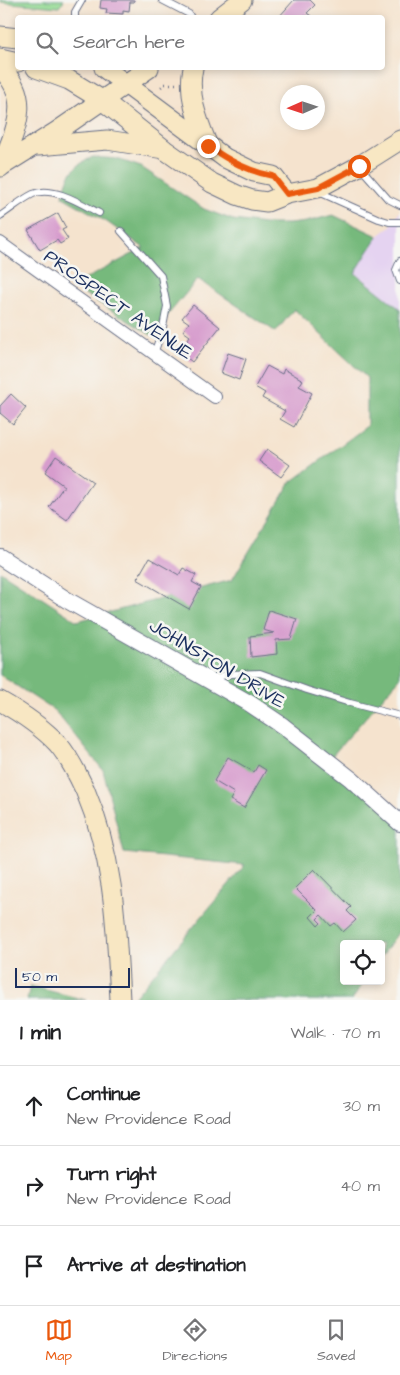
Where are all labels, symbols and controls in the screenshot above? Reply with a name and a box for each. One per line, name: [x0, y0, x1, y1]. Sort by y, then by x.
search box: [15, 15, 385, 70]
icon: search: [33, 29, 61, 57]
text: Search here: [73, 29, 185, 56]
north arrow: [280, 85, 325, 130]
route end: [197, 135, 220, 158]
route start: [348, 155, 371, 178]
street label: PROSPECT AVENUE: [38, 243, 198, 367]
street label: JOHNSTON DRIVE: [144, 613, 290, 715]
map controls: [340, 940, 385, 985]
button: locate: [340, 940, 385, 985]
scale bar: [15, 965, 130, 988]
text: 50 m: [22, 967, 57, 987]
text: 1 min: [20, 1018, 61, 1047]
text: Walk · 70 m: [291, 1022, 380, 1044]
text: Continue: [67, 1081, 141, 1108]
icon: ahead: [20, 1092, 48, 1120]
text: 30 m: [343, 1095, 380, 1117]
text: New Providence Road: [67, 1108, 231, 1130]
text: Turn right: [67, 1161, 156, 1188]
icon: right: [20, 1172, 48, 1200]
text: 40 m: [340, 1175, 380, 1197]
text: New Providence Road: [67, 1188, 231, 1210]
icon: arrive: [20, 1252, 48, 1280]
text: Arrive at destination: [67, 1252, 246, 1279]
tab: Map: [45, 1316, 73, 1366]
tab: Directions: [162, 1316, 227, 1366]
tab: Saved: [317, 1316, 355, 1366]

